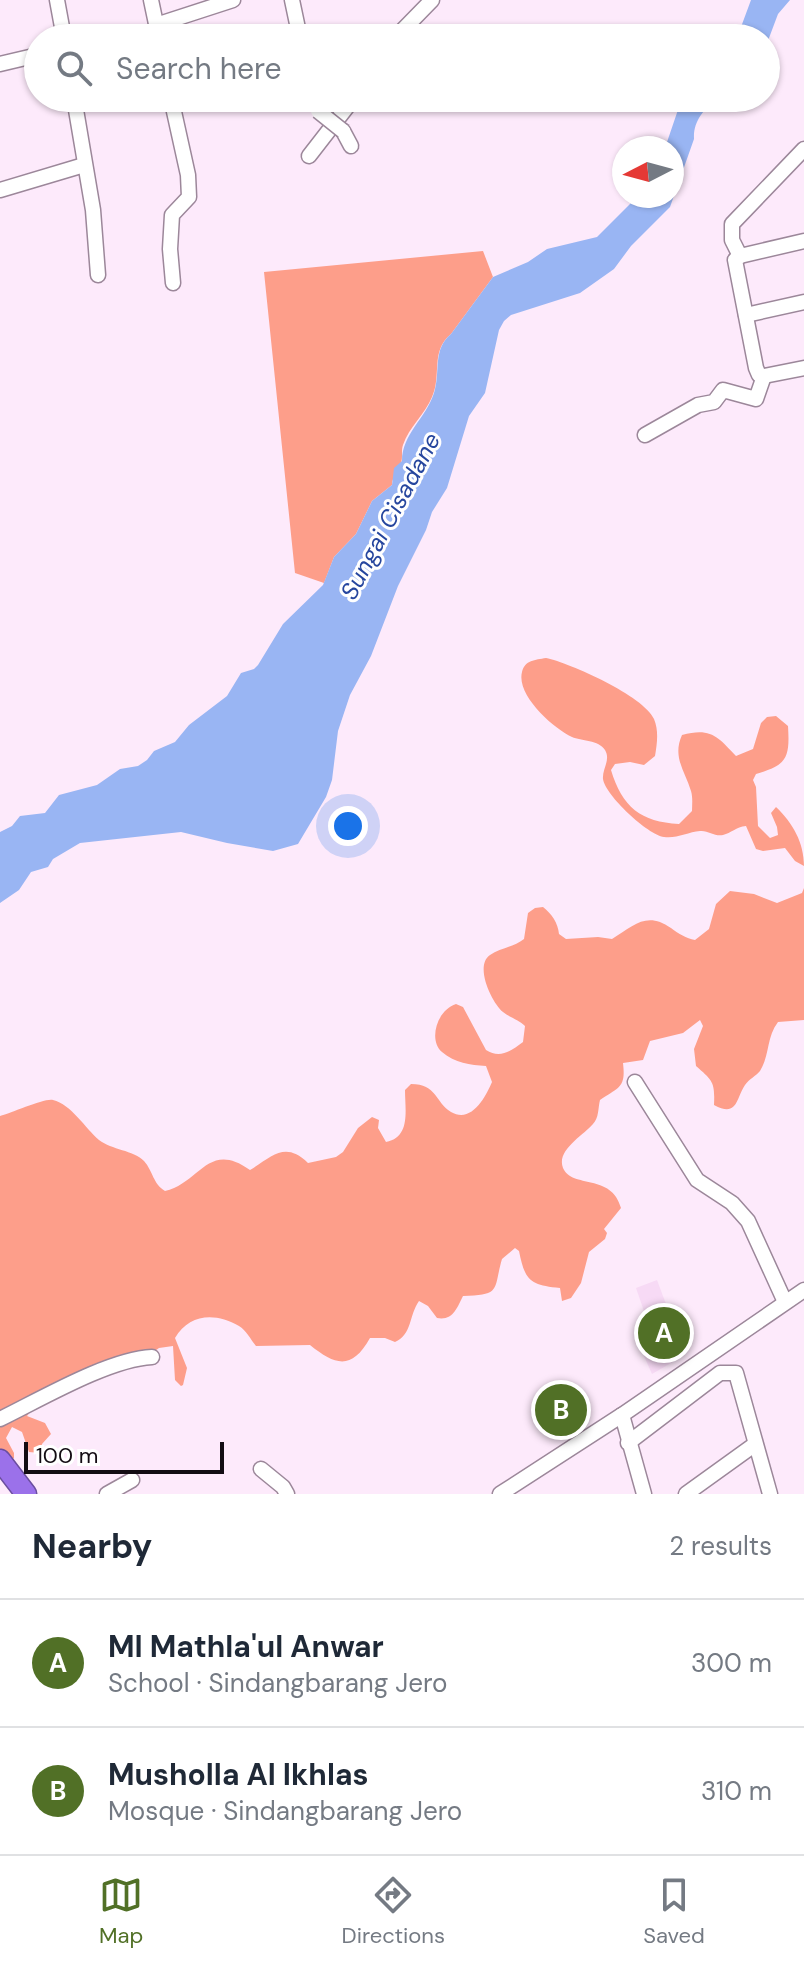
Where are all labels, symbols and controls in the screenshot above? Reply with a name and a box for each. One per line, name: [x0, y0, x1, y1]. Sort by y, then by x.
search box: [24, 24, 780, 112]
icon: search: [52, 46, 96, 90]
text: Search here: [116, 49, 282, 88]
north arrow: [612, 136, 684, 208]
water label: Sungai Cisadane: [333, 427, 447, 605]
your location: [328, 806, 368, 846]
pin: A: [638, 1303, 690, 1363]
pin: B: [535, 1380, 587, 1440]
scale bar: [24, 1438, 224, 1474]
text: 100 m: [36, 1441, 98, 1470]
text: Nearby: [32, 1524, 152, 1569]
text: 2 results: [669, 1529, 772, 1563]
text: MI Mathla'ul Anwar: [108, 1627, 384, 1666]
text: A: [49, 1646, 67, 1680]
text: 300 m: [691, 1646, 772, 1680]
text: School · Sindangbarang Jero: [108, 1666, 448, 1700]
text: Musholla Al Ikhlas: [108, 1755, 368, 1794]
text: B: [50, 1774, 66, 1808]
text: 310 m: [701, 1774, 772, 1808]
text: Mosque · Sindangbarang Jero: [108, 1794, 462, 1828]
tab: Map: [99, 1873, 143, 1950]
tab: Directions: [342, 1873, 445, 1950]
tab: Saved: [643, 1873, 705, 1950]

